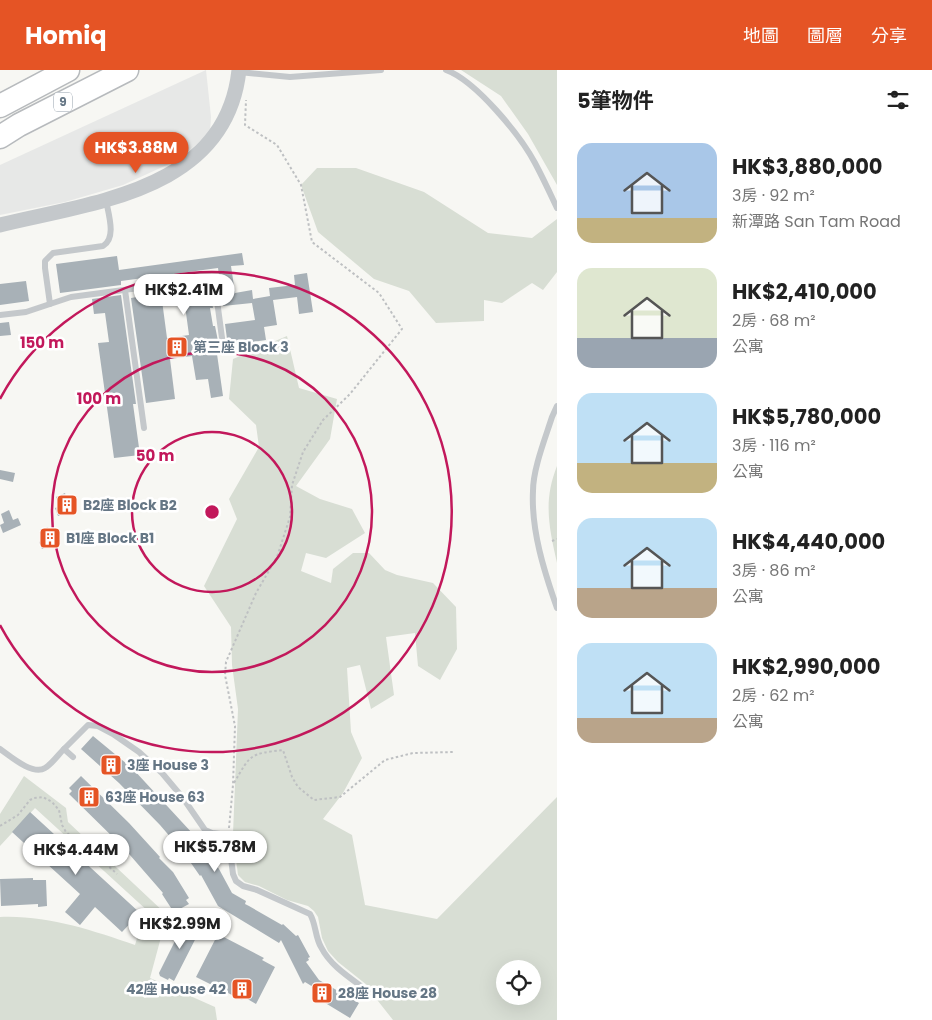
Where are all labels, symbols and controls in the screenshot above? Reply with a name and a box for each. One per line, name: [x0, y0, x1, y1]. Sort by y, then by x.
text: Homiq: [25, 19, 107, 52]
text: 地圖: [743, 23, 779, 48]
text: 圖層: [807, 23, 843, 48]
text: 分享: [871, 23, 907, 48]
text: 5筆物件: [577, 86, 654, 115]
icon: filters: [884, 86, 912, 114]
road number: 9: [54, 92, 72, 112]
pin: HK$3.88M: [84, 132, 188, 174]
text: HK$3.88M: [95, 136, 178, 159]
text: HK$3,880,000: [732, 152, 883, 181]
icon: home: [617, 163, 677, 223]
text: 3房 · 92 m²: [732, 184, 815, 207]
text: 新潭路 San Tam Road: [732, 210, 901, 233]
pin: HK$2.41M: [132, 274, 236, 316]
text: HK$2,410,000: [732, 277, 877, 306]
text: HK$2.41M: [145, 278, 223, 301]
icon: home: [617, 288, 677, 348]
text: 2房 · 68 m²: [732, 309, 815, 332]
text: 150 m: [20, 332, 64, 353]
building icon: 第三座 Block 3: [165, 335, 189, 359]
text: 公寓: [732, 335, 764, 358]
place label: 第三座 Block 3: [193, 337, 289, 357]
text: 100 m: [77, 388, 121, 409]
text: HK$5,780,000: [732, 402, 881, 431]
icon: home: [617, 413, 677, 473]
text: 3房 · 116 m²: [732, 434, 816, 457]
text: 50 m: [136, 445, 174, 466]
text: 公寓: [732, 460, 764, 483]
building icon: B2座 Block B2: [55, 493, 79, 517]
place label: B2座 Block B2: [83, 495, 177, 515]
centre of rings: [203, 503, 221, 521]
building icon: B1座 Block B1: [38, 526, 62, 550]
text: HK$4,440,000: [732, 527, 885, 556]
place label: B1座 Block B1: [66, 528, 154, 548]
icon: home: [617, 538, 677, 598]
text: 3房 · 86 m²: [732, 559, 816, 582]
text: 公寓: [732, 585, 764, 608]
text: HK$2,990,000: [732, 652, 880, 681]
icon: home: [617, 663, 677, 723]
text: 2房 · 62 m²: [732, 684, 815, 707]
text: 公寓: [732, 710, 764, 733]
building icon: 3座 House 3: [99, 753, 123, 777]
place label: 3座 House 3: [127, 755, 209, 775]
building icon: 63座 House 63: [77, 785, 101, 809]
place label: 63座 House 63: [105, 787, 205, 807]
pin: HK$5.78M: [163, 830, 267, 873]
pin: HK$4.44M: [24, 834, 128, 876]
text: HK$5.78M: [174, 835, 256, 858]
text: HK$4.44M: [33, 838, 119, 861]
pin: HK$2.99M: [128, 908, 232, 950]
text: HK$2.99M: [139, 912, 221, 935]
map controls: [496, 960, 541, 1005]
button: locate: [496, 960, 541, 1005]
building icon: 42座 House 42: [230, 977, 254, 1001]
place label: 42座 House 42: [126, 979, 226, 999]
building icon: 28座 House 28: [310, 981, 334, 1005]
place label: 28座 House 28: [338, 983, 437, 1003]

